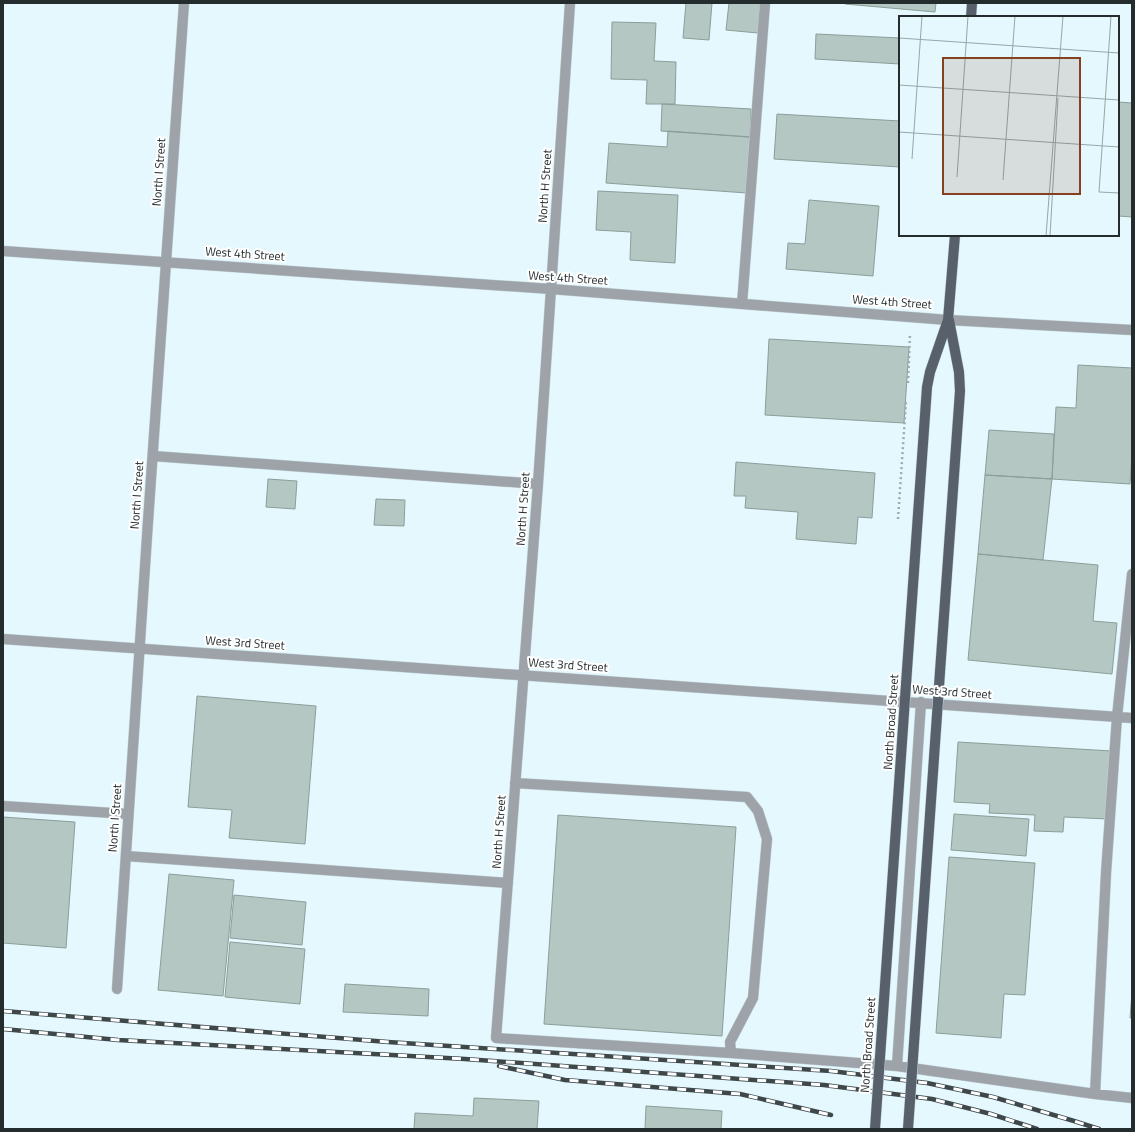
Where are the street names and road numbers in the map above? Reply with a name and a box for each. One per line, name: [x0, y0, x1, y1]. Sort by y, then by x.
street label: North I Street: [147, 136, 170, 207]
street label: North H Street: [532, 148, 557, 223]
street label: West 4th Street: [205, 241, 286, 266]
street label: West 4th Street: [528, 265, 609, 290]
street label: West 4th Street: [852, 289, 933, 314]
street label: North I Street: [125, 459, 148, 530]
street label: North H Street: [510, 471, 535, 546]
street label: West 3rd Street: [205, 630, 286, 655]
street label: West 3rd Street: [528, 652, 609, 677]
street label: North Broad Street: [878, 673, 903, 770]
street label: West 3rd Street: [912, 679, 993, 704]
street label: North I Street: [103, 782, 126, 853]
street label: North H Street: [486, 794, 511, 869]
street label: North Broad Street: [855, 996, 880, 1093]

